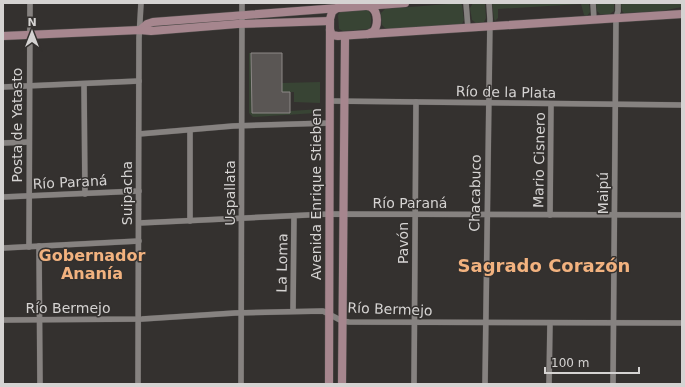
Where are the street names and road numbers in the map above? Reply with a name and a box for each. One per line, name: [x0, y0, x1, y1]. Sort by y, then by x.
street label: Posta de Yatasto: [9, 68, 25, 182]
street label: Río de la Plata: [456, 83, 556, 101]
street label: Avenida Enrique Stieben: [308, 108, 324, 280]
street label: Mario Cisnero: [530, 112, 548, 208]
street label: Chacabuco: [466, 154, 484, 232]
street label: Uspallata: [222, 160, 238, 226]
street label: Suipacha: [119, 161, 135, 225]
street label: Río Paraná: [32, 172, 108, 192]
street label: Maipú: [595, 172, 611, 214]
street label: Río Paraná: [373, 195, 447, 211]
street label: Pavón: [395, 222, 411, 264]
street label: La Loma: [273, 233, 291, 293]
street label: Río Bermejo: [25, 300, 111, 316]
street label: Río Bermejo: [347, 300, 433, 318]

